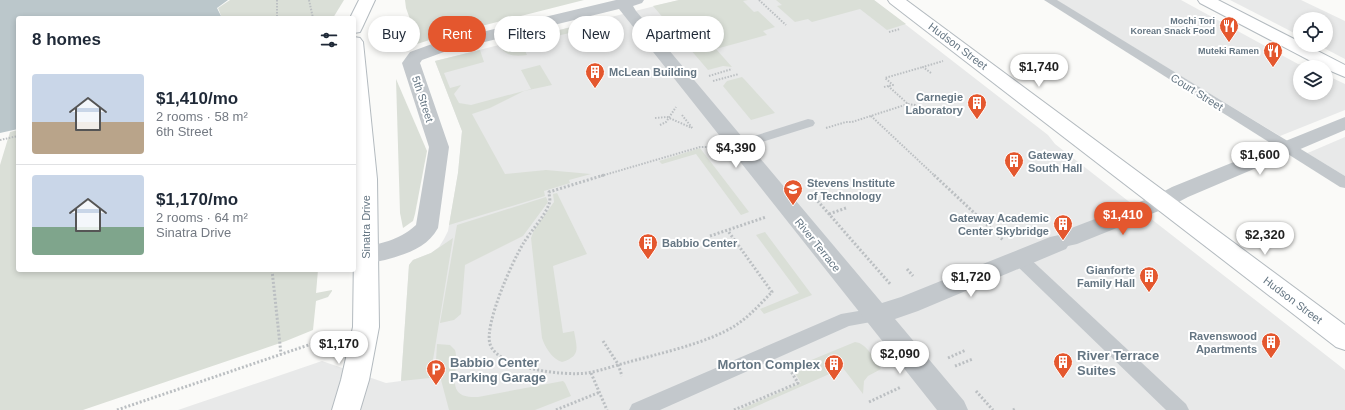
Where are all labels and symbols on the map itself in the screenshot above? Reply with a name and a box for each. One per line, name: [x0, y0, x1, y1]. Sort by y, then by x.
restaurant icon: Mochi Tori Korean Snack Food: [1218, 15, 1240, 43]
place label: Mochi Tori Korean Snack Food: [1130, 16, 1215, 36]
street label: Hudson Street: [926, 20, 990, 72]
restaurant icon: Muteki Ramen: [1262, 40, 1284, 68]
place label: Muteki Ramen: [1198, 46, 1259, 56]
pin: $1,740: [1006, 54, 1072, 88]
building icon: McLean Building: [584, 61, 606, 89]
place label: McLean Building: [609, 66, 697, 78]
street label: Court Street: [1169, 71, 1225, 113]
street label: 5th Street: [410, 74, 436, 124]
place label: Carnegie Laboratory: [906, 91, 964, 116]
building icon: Carnegie Laboratory: [966, 92, 988, 120]
pin: $4,390: [703, 135, 769, 169]
pin: $1,600: [1227, 142, 1293, 176]
place label: Gateway South Hall: [1028, 149, 1082, 174]
building icon: Gateway South Hall: [1003, 150, 1025, 178]
place label: Stevens Institute of Technology: [807, 177, 895, 202]
school or university icon: Stevens Institute of Technology: [782, 178, 804, 206]
street label: Sinatra Drive: [360, 195, 372, 259]
pin: $1,410: [1090, 202, 1156, 236]
place label: Gateway Academic Center Skybridge: [949, 212, 1049, 237]
building icon: Gateway Academic Center Skybridge: [1052, 213, 1074, 241]
street label: River Terrace: [793, 216, 843, 274]
pin: $2,320: [1232, 222, 1298, 256]
building icon: Babbio Center: [637, 232, 659, 260]
place label: Babbio Center: [662, 237, 738, 249]
pin: $1,720: [938, 264, 1004, 298]
place label: Gianforte Family Hall: [1077, 264, 1135, 289]
building icon: Gianforte Family Hall: [1138, 265, 1160, 293]
street label: Hudson Street: [1261, 274, 1325, 326]
place label: Ravenswood Apartments: [1189, 330, 1257, 355]
pin: $1,170: [306, 331, 372, 365]
building icon: Ravenswood Apartments: [1260, 331, 1282, 359]
pin: $2,090: [867, 341, 933, 375]
place label: River Terrace Suites: [1077, 348, 1159, 378]
building icon: River Terrace Suites: [1052, 351, 1074, 379]
building icon: Morton Complex: [823, 353, 845, 381]
place label: Babbio Center Parking Garage: [450, 355, 546, 385]
place label: Morton Complex: [717, 357, 821, 372]
parking icon: Babbio Center Parking Garage: [425, 358, 447, 386]

